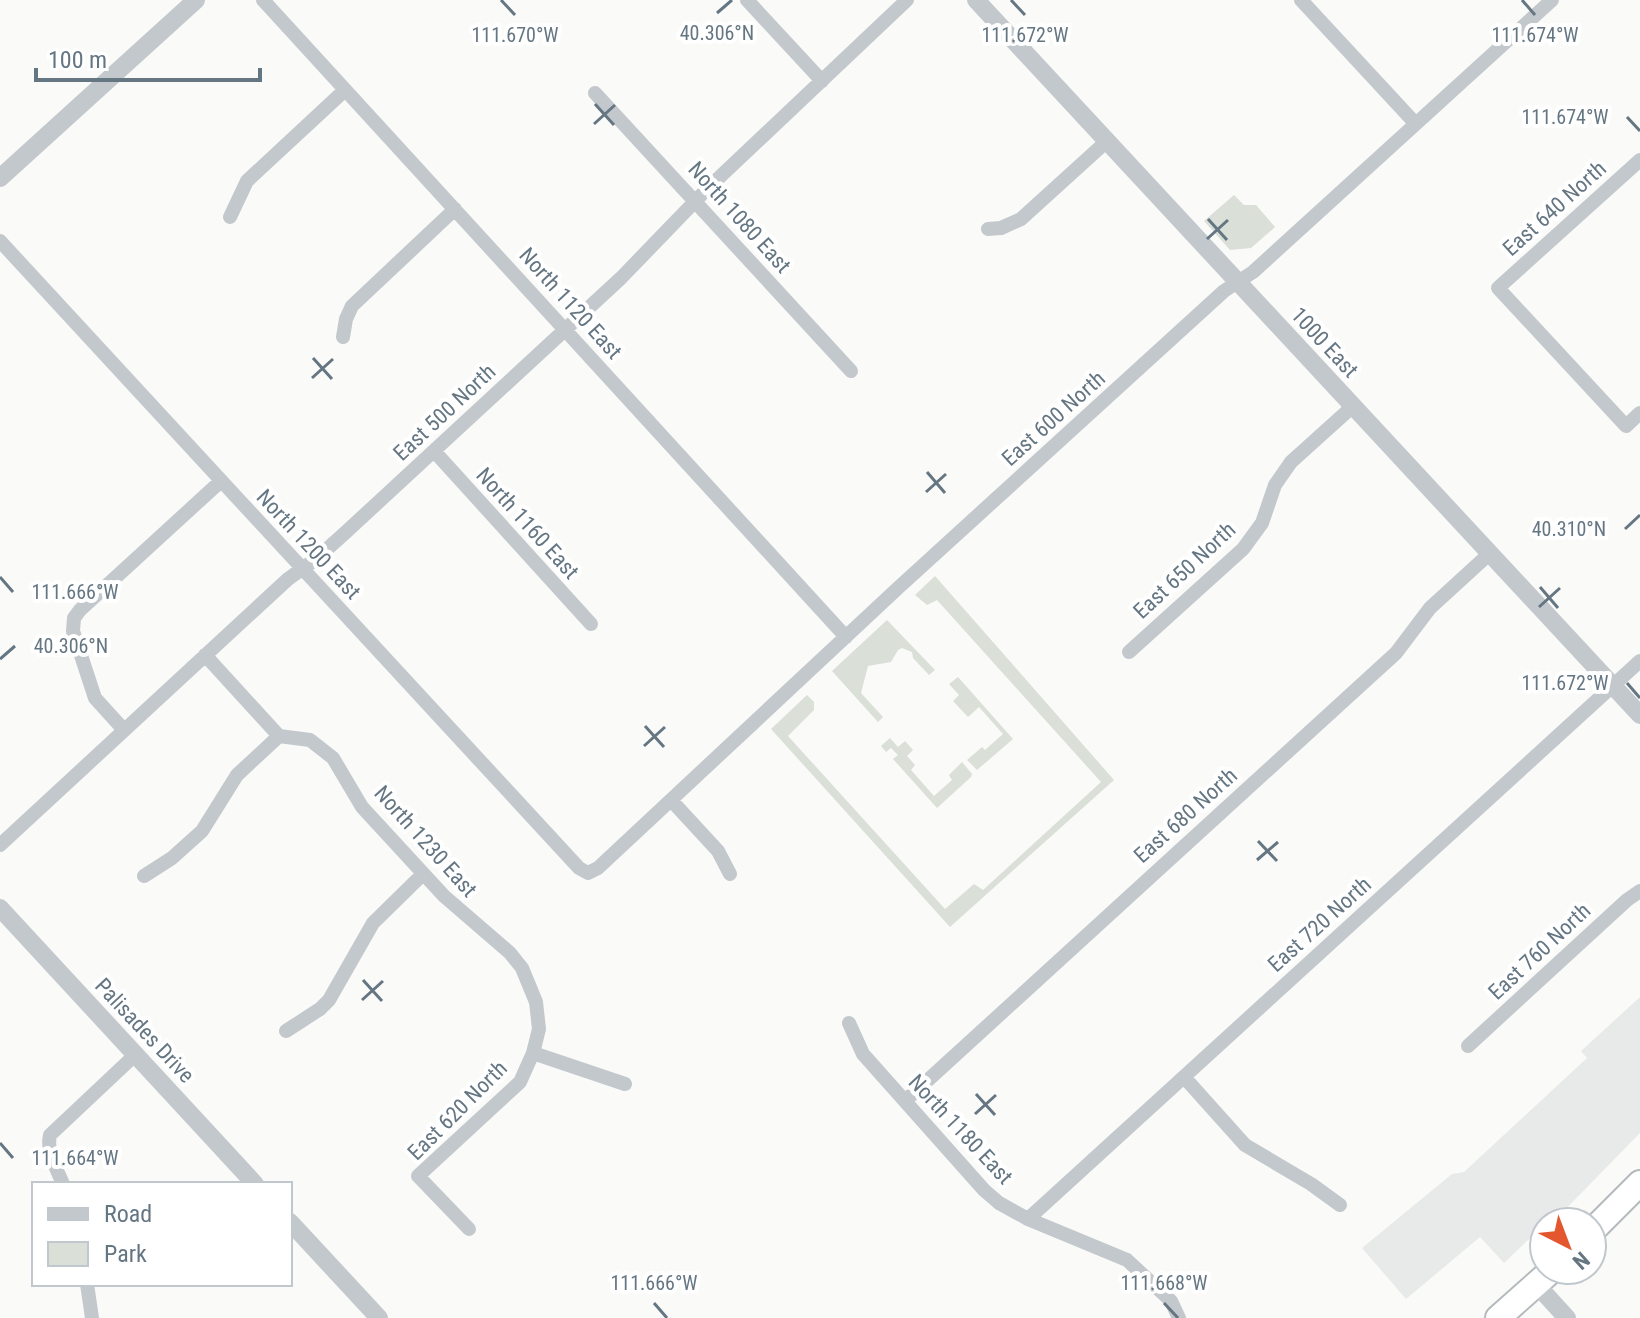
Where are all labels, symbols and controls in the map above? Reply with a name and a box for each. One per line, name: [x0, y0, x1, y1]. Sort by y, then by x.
text: 40.306°N: [680, 21, 754, 45]
text: 111.670°W: [471, 23, 559, 47]
text: 111.672°W: [981, 23, 1069, 47]
text: 111.674°W: [1491, 23, 1579, 47]
scale bar: [36, 32, 260, 82]
text: 100 m: [48, 46, 107, 74]
text: 111.674°W: [1521, 105, 1609, 129]
street label: East 640 North: [1498, 156, 1611, 261]
street label: North 1080 East: [683, 157, 796, 278]
street label: North 1120 East: [514, 243, 627, 364]
street label: 1000 East: [1286, 302, 1363, 383]
street label: East 500 North: [388, 359, 500, 466]
street label: East 600 North: [997, 366, 1110, 471]
street label: North 1160 East: [471, 463, 584, 584]
street label: North 1200 East: [252, 484, 366, 604]
street label: East 650 North: [1128, 517, 1240, 624]
text: 40.310°N: [1532, 517, 1606, 541]
text: 111.666°W: [31, 580, 119, 604]
text: 40.306°N: [34, 634, 108, 658]
text: 111.672°W: [1521, 671, 1609, 695]
street label: East 680 North: [1129, 763, 1242, 868]
street label: North 1230 East: [369, 781, 482, 902]
street label: East 720 North: [1263, 872, 1376, 977]
street label: East 760 North: [1483, 898, 1595, 1005]
street label: Palisades Drive: [90, 973, 199, 1088]
street label: East 620 North: [403, 1056, 512, 1165]
street label: North 1180 East: [904, 1069, 1018, 1189]
text: 111.664°W: [31, 1146, 119, 1170]
legend: [32, 1182, 292, 1286]
text: Road: [104, 1200, 152, 1228]
north arrow: [1528, 1206, 1608, 1286]
text: Park: [104, 1240, 147, 1268]
text: N: [1568, 1247, 1594, 1274]
text: 111.666°W: [610, 1271, 698, 1295]
text: 111.668°W: [1120, 1271, 1208, 1295]

